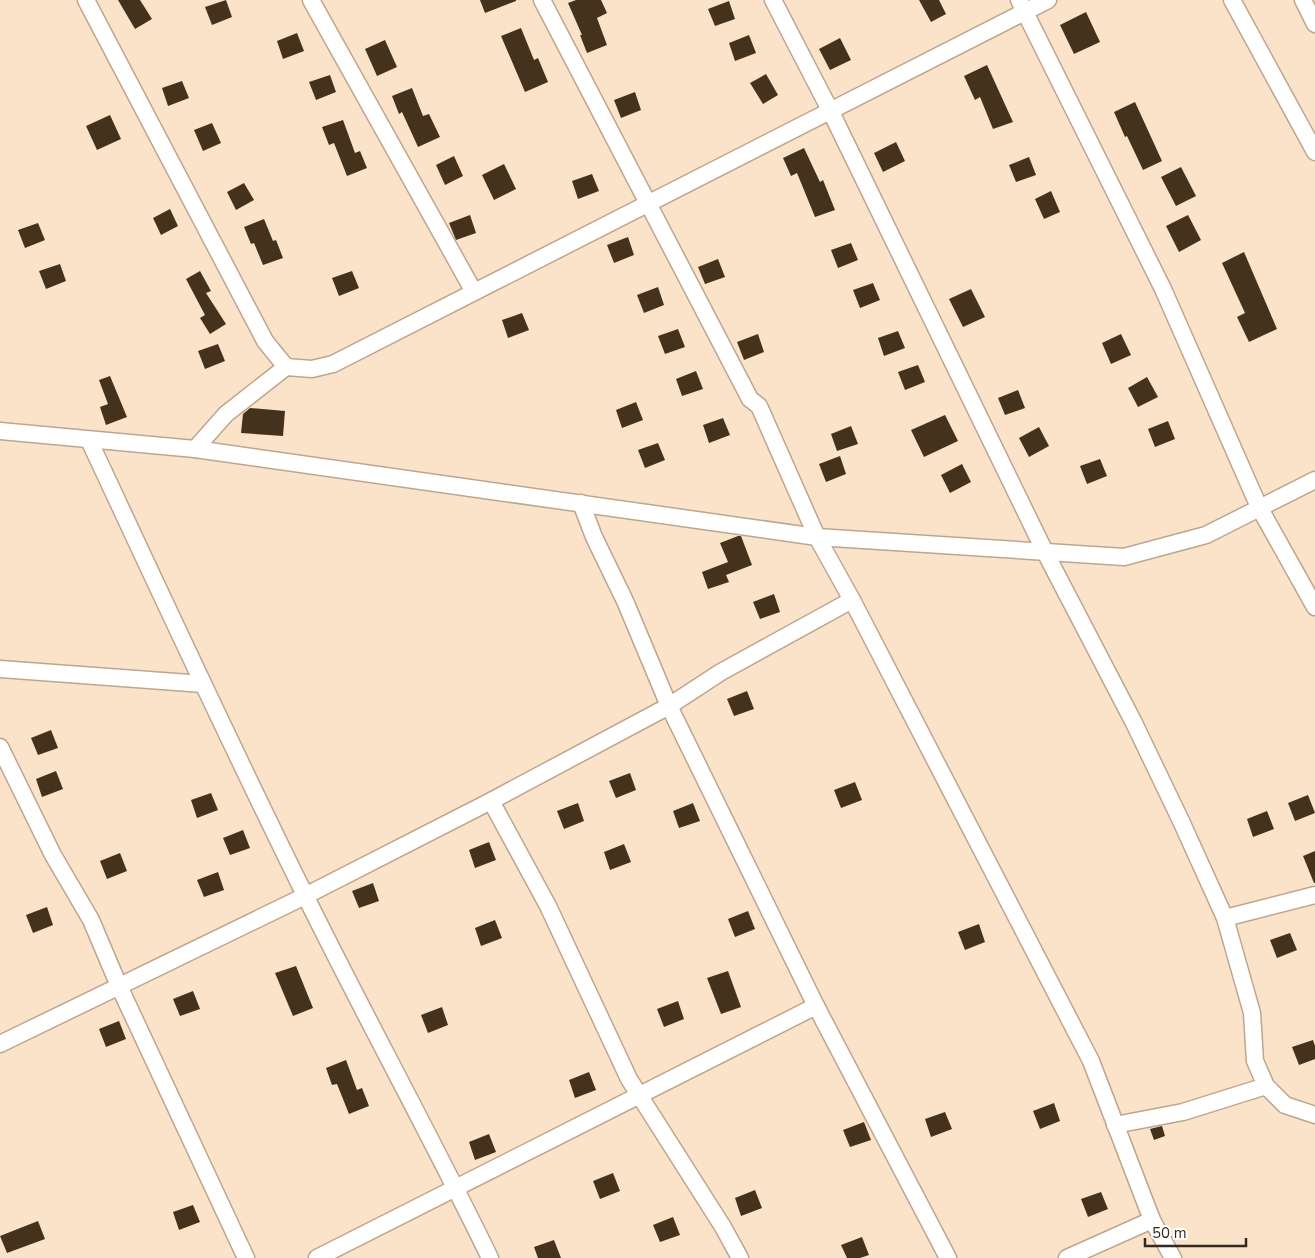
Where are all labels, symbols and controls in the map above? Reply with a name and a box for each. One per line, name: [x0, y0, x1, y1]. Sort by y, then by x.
scale bar: [1145, 1216, 1246, 1248]
text: 50 m: [1152, 1223, 1187, 1243]

